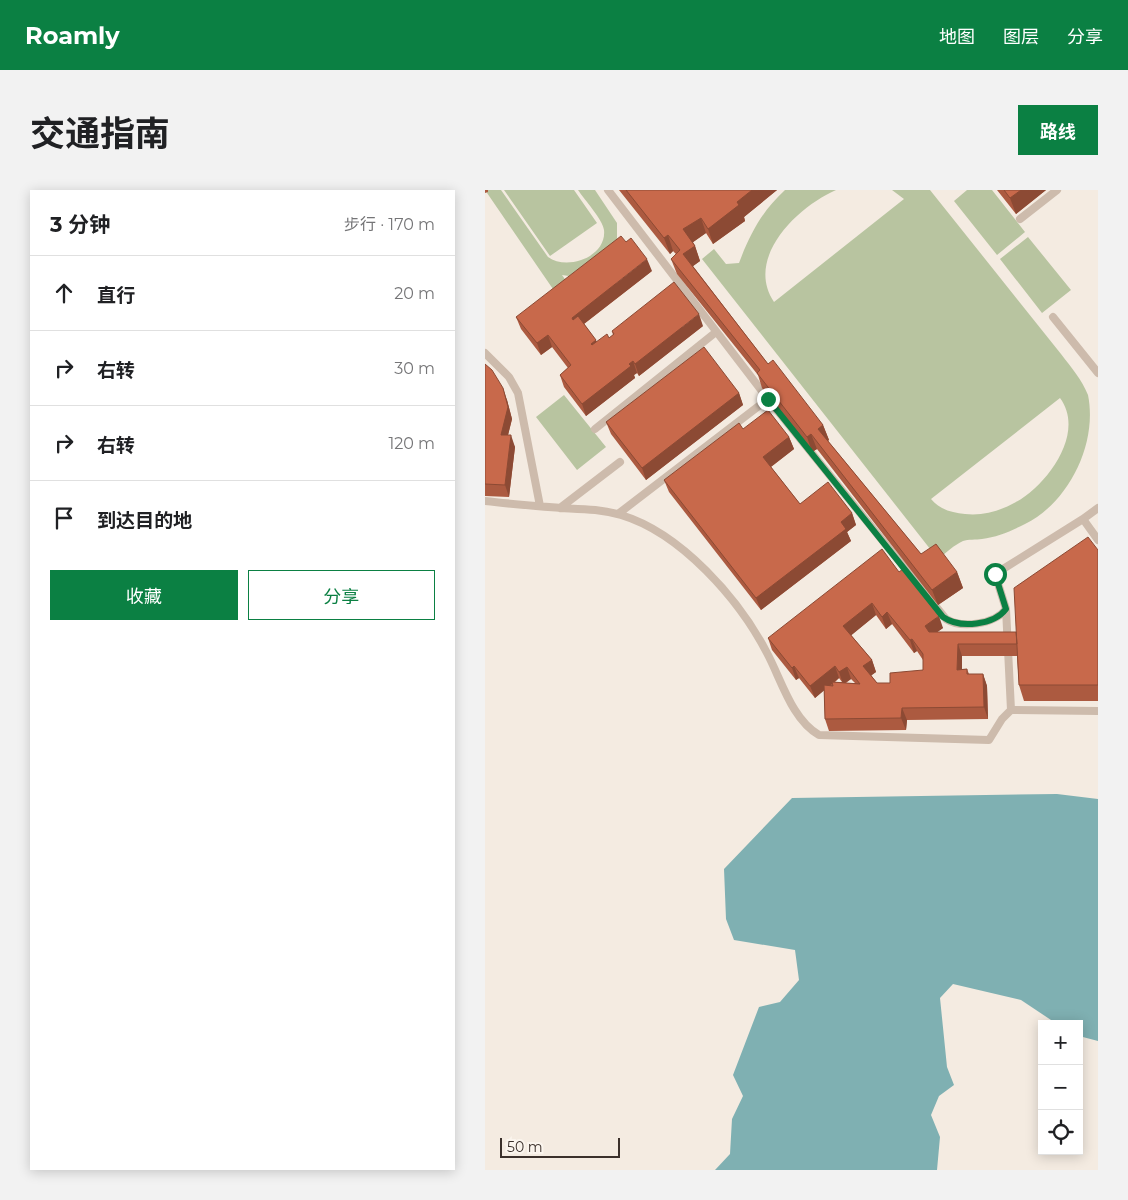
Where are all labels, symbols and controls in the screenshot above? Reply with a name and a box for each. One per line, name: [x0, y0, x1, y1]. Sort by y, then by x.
text: Roamly: [25, 21, 120, 50]
text: 地图: [939, 26, 975, 48]
text: 图层: [1003, 26, 1039, 48]
text: 分享: [1067, 26, 1103, 48]
button: 路线: [1018, 105, 1098, 155]
text: 交通指南: [30, 112, 170, 155]
text: 3 分钟: [50, 212, 110, 237]
text: 步行 · 170 m: [344, 215, 435, 234]
icon: ahead: [50, 279, 78, 307]
text: 直行: [97, 284, 135, 307]
text: 20 m: [394, 284, 435, 303]
icon: right: [50, 354, 78, 382]
text: 右转: [97, 359, 135, 382]
text: 30 m: [394, 359, 435, 378]
route end: [757, 388, 780, 411]
icon: right: [50, 429, 78, 457]
text: 右转: [97, 434, 135, 457]
text: 120 m: [388, 434, 435, 453]
icon: arrive: [50, 504, 78, 532]
text: 到达目的地: [97, 509, 192, 532]
route start: [984, 563, 1007, 586]
button: 收藏: [50, 570, 238, 620]
button: 分享: [248, 570, 435, 620]
map controls: [1038, 1020, 1083, 1155]
button: +: [1038, 1020, 1083, 1065]
button: −: [1038, 1065, 1083, 1110]
button: locate: [1038, 1110, 1083, 1155]
scale bar: [500, 1135, 620, 1158]
text: 50 m: [507, 1138, 543, 1156]

